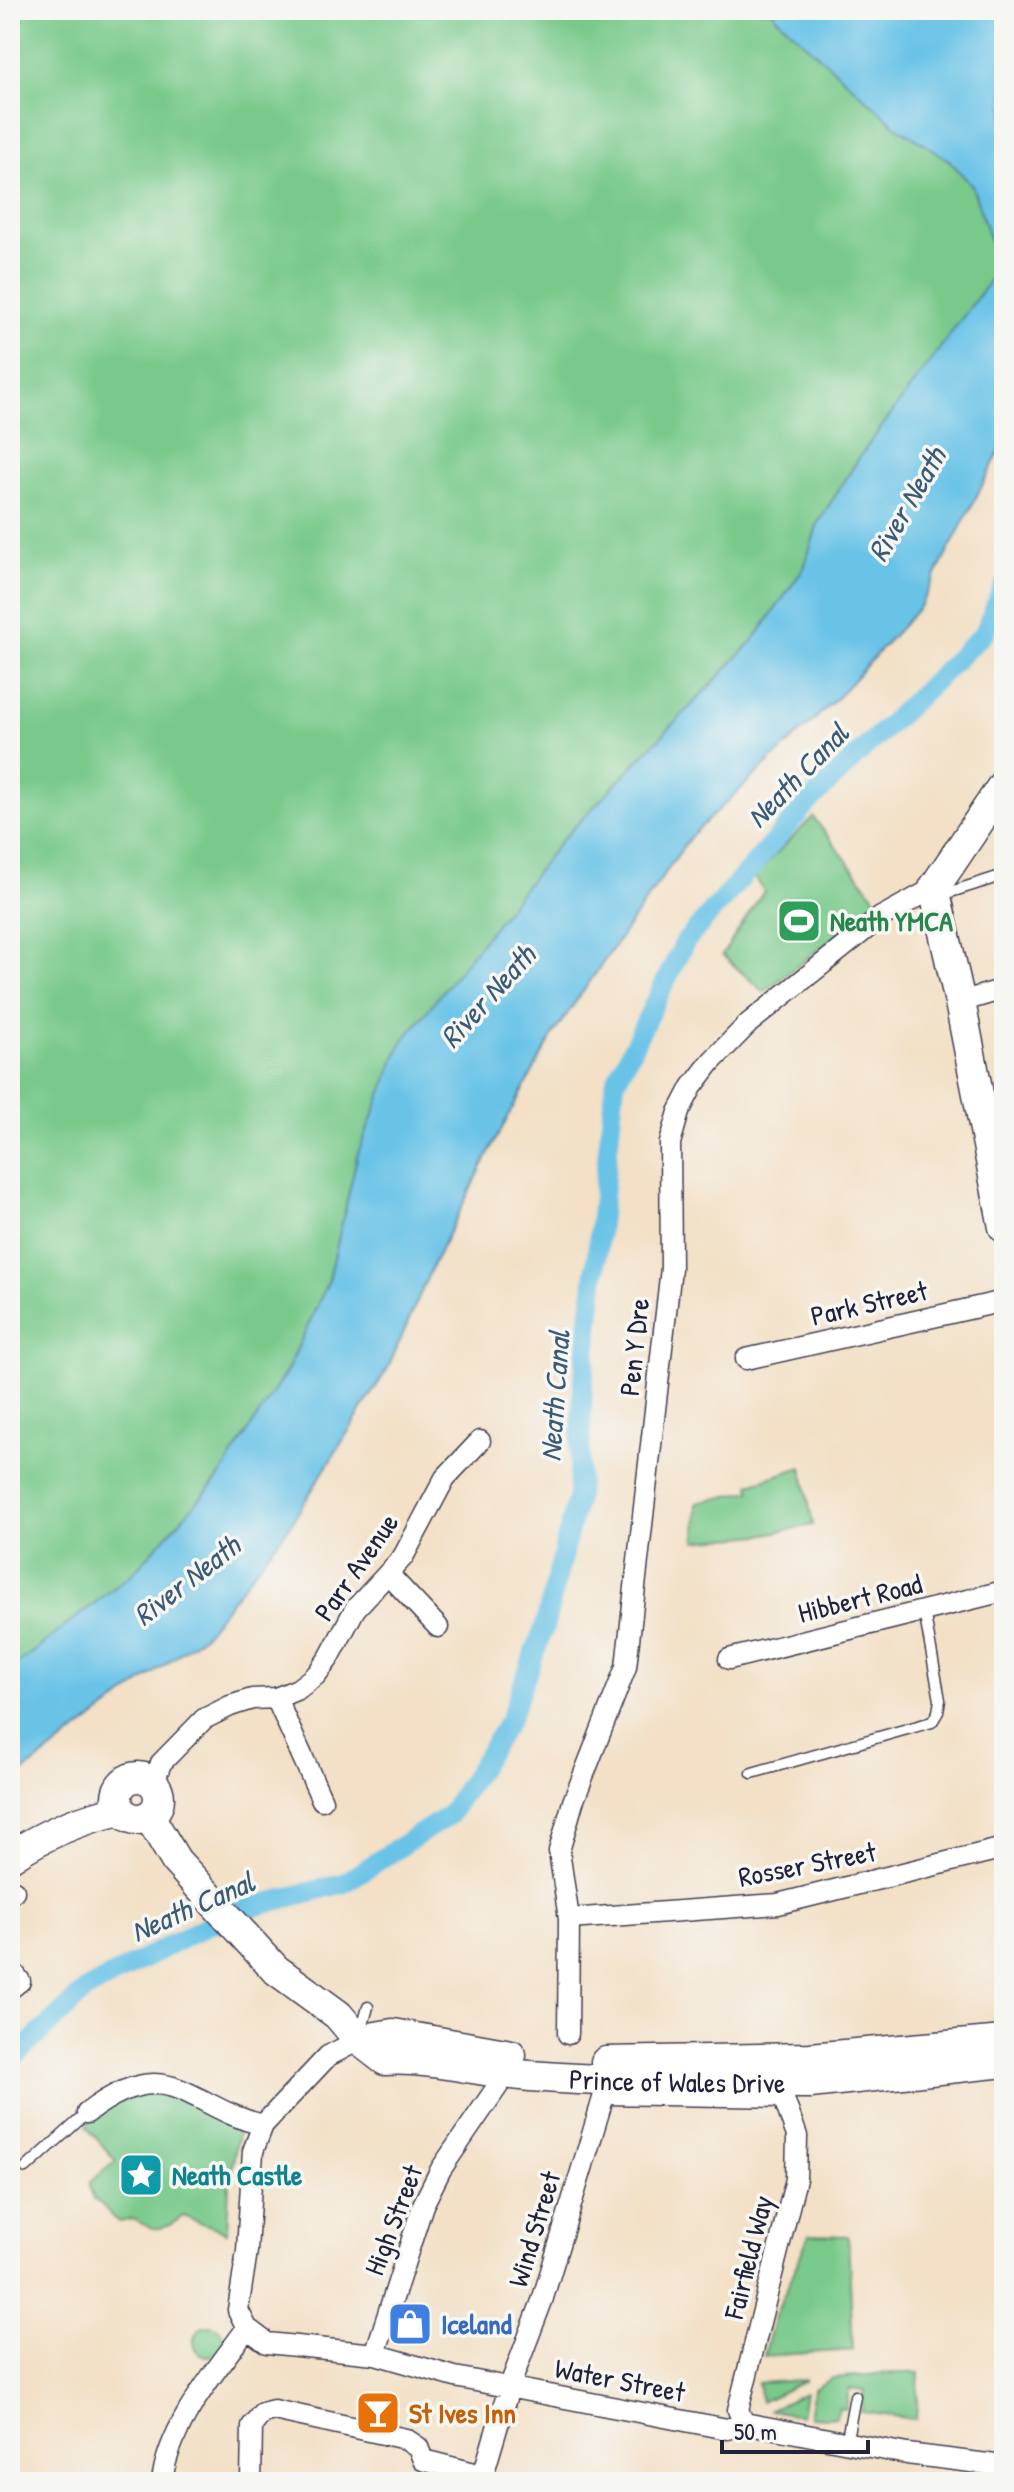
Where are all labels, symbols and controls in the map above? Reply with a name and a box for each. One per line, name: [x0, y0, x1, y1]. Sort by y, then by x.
water label: River Neath: [857, 438, 956, 568]
water label: Neath Canal: [737, 713, 858, 836]
sports icon: Neath YMCA: [775, 897, 823, 945]
place label: Neath YMCA: [830, 902, 953, 940]
water label: River Neath: [430, 934, 545, 1056]
street label: Park Street: [807, 1271, 931, 1335]
street label: Pen Y Dre: [610, 1296, 658, 1398]
water label: Neath Canal: [529, 1327, 579, 1463]
street label: Parr Avenue: [305, 1506, 407, 1628]
water label: River Neath: [124, 1524, 250, 1634]
street label: Hibbert Road: [794, 1564, 926, 1632]
street label: Rosser Street: [735, 1832, 879, 1896]
water label: Neath Canal: [124, 1860, 262, 1951]
street label: Prince of Wales Drive: [568, 2060, 785, 2102]
place icon: Neath Castle: [117, 2151, 165, 2199]
place label: Neath Castle: [172, 2156, 303, 2194]
street label: High Street: [355, 2159, 432, 2281]
street label: Wind Street: [498, 2166, 570, 2291]
street label: Fairfield Way: [714, 2191, 782, 2324]
shop icon: Iceland: [386, 2300, 434, 2348]
place label: Iceland: [441, 2305, 512, 2343]
street label: Water Street: [552, 2349, 688, 2411]
bar icon: St Ives Inn: [354, 2389, 402, 2437]
place label: St Ives Inn: [409, 2394, 516, 2432]
scale bar: [722, 2404, 868, 2454]
text: 50 m: [734, 2415, 777, 2447]

